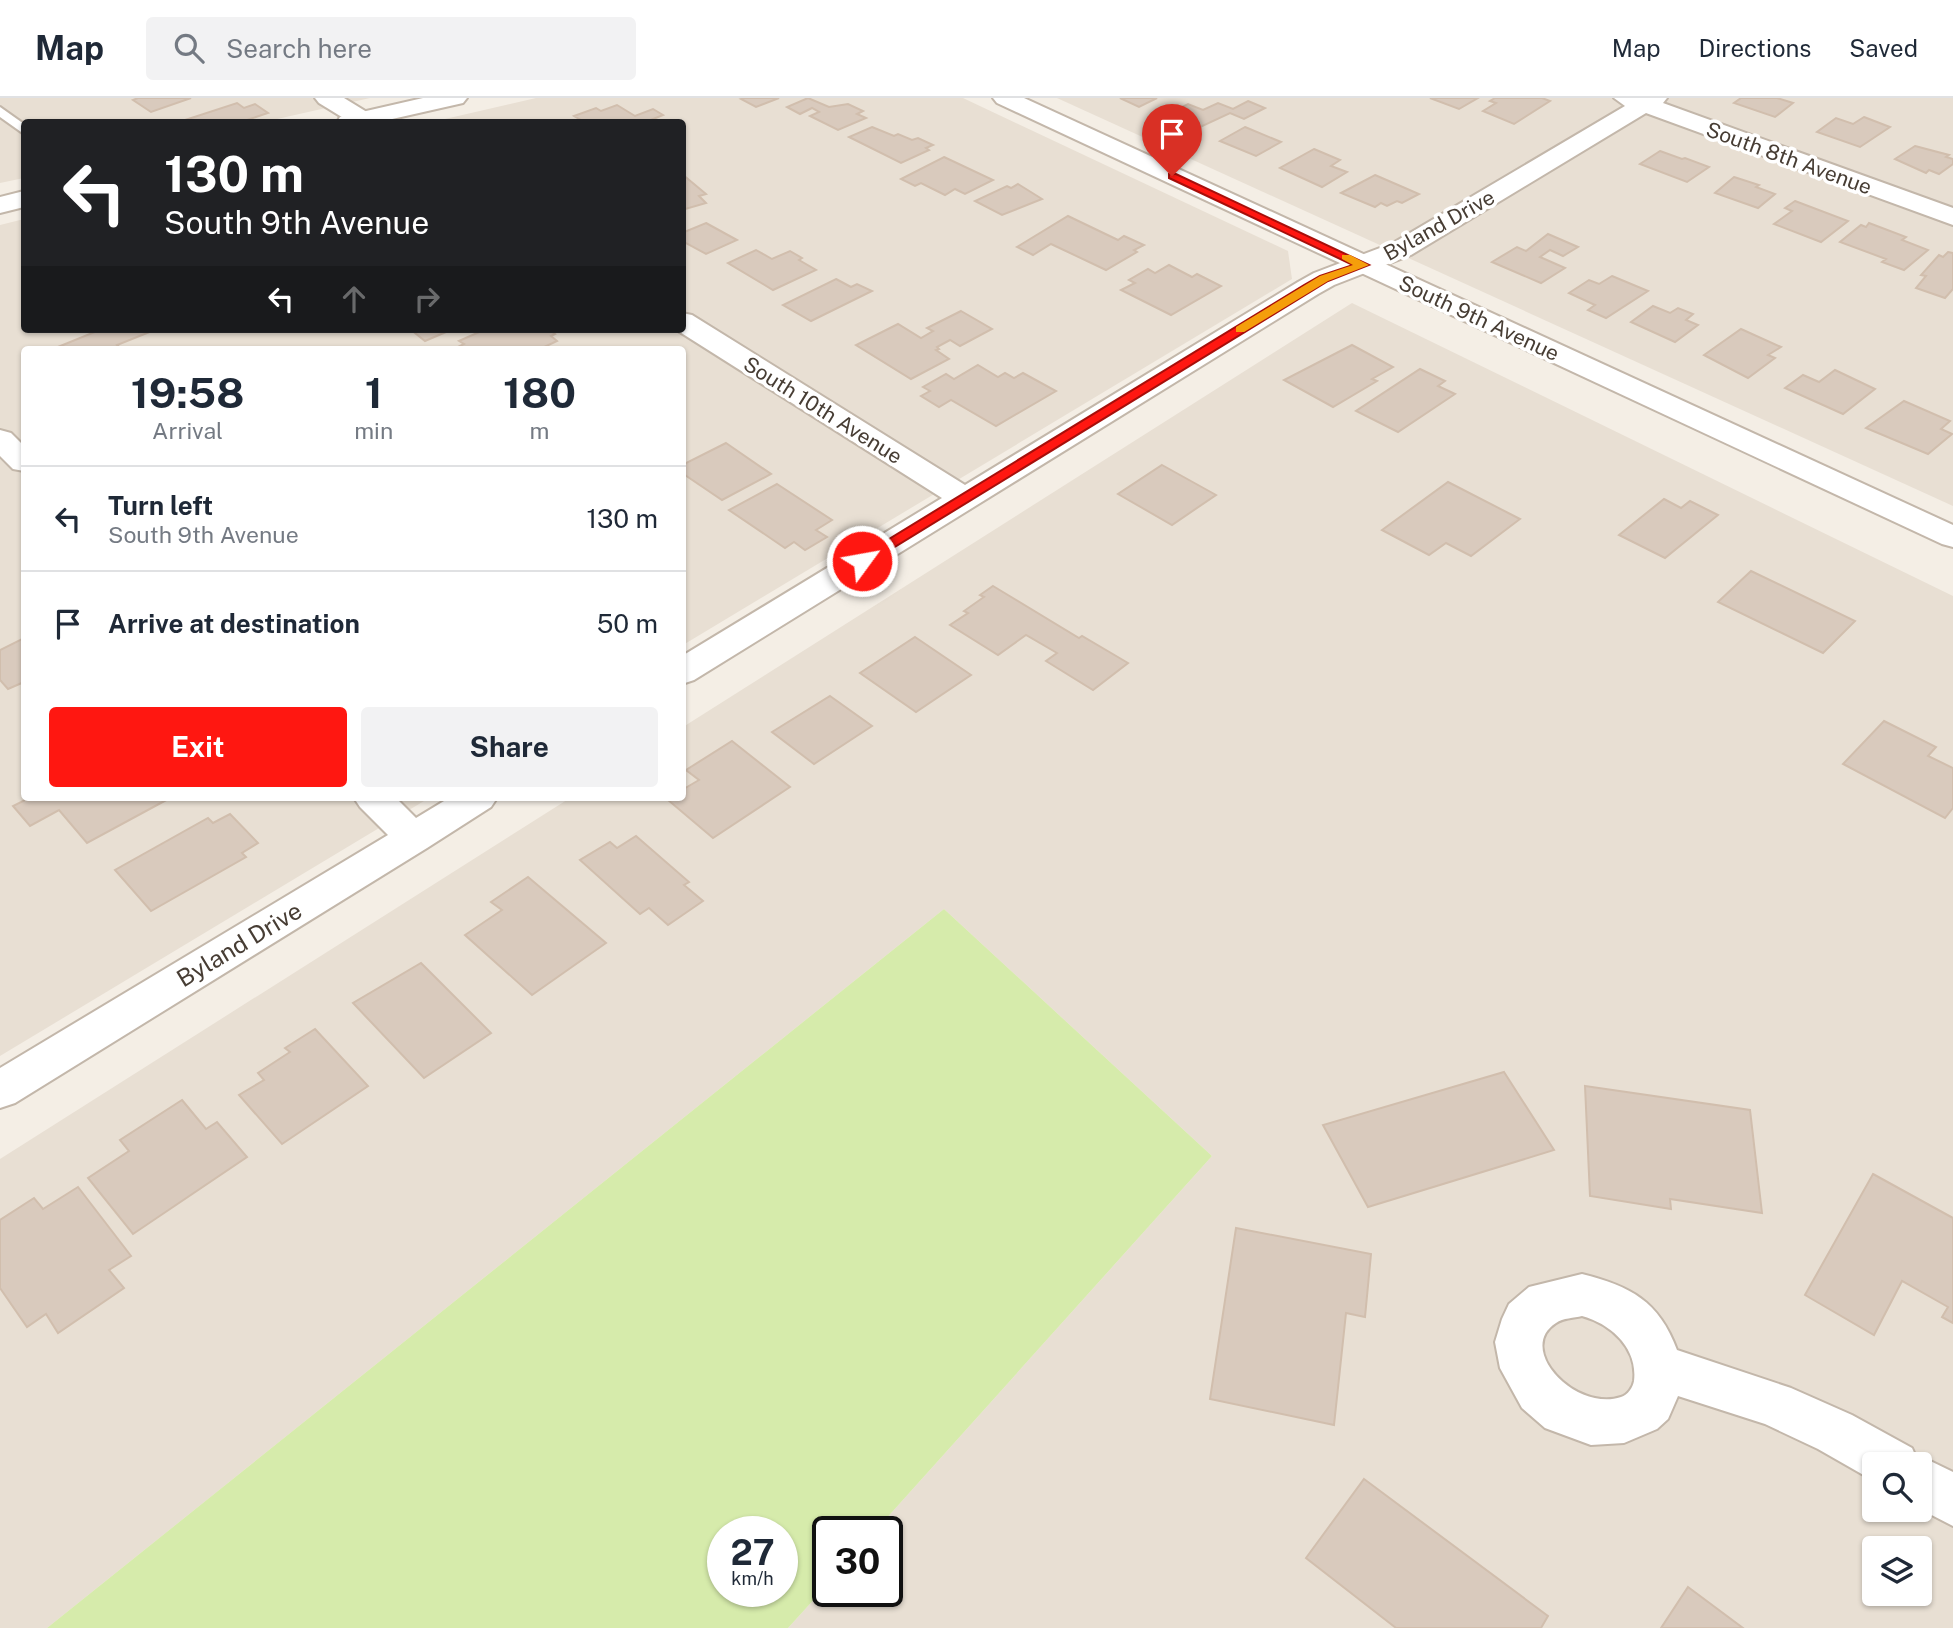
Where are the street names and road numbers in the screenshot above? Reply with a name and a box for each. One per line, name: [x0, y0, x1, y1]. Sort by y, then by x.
street label: South 8th Avenue: [1703, 116, 1875, 200]
street label: Byland Drive: [1379, 184, 1499, 266]
street label: South 9th Avenue: [1395, 270, 1563, 366]
street label: South 10th Avenue: [739, 351, 907, 469]
street label: Byland Drive: [171, 896, 307, 992]

